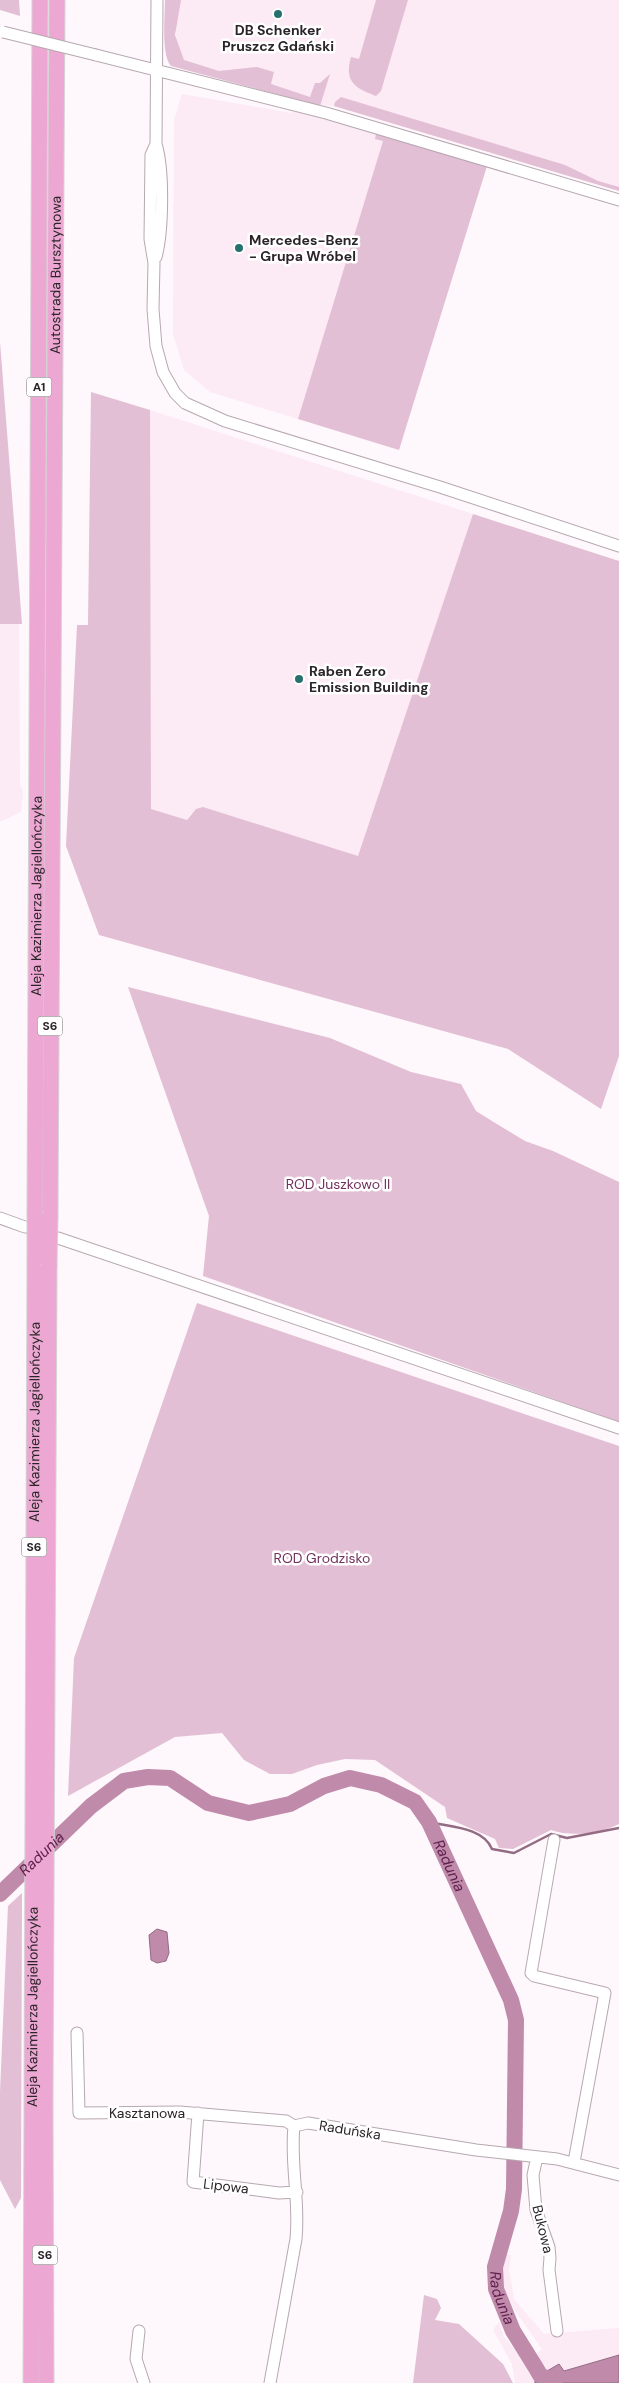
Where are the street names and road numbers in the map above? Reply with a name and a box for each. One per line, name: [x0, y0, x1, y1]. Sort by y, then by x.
street label: Autostrada Bursztynowa: [46, 196, 65, 354]
road number: A1: [26, 378, 52, 397]
street label: Aleja Kazimierza Jagiellończyka: [27, 796, 46, 996]
road number: S6: [38, 1016, 62, 1036]
street label: Aleja Kazimierza Jagiellończyka: [25, 1322, 44, 1522]
road number: S6: [22, 1538, 46, 1556]
street label: Aleja Kazimierza Jagiellończyka: [23, 1907, 42, 2107]
street label: Kasztanowa: [109, 2104, 185, 2122]
street label: Raduńska: [318, 2116, 382, 2144]
street label: Lipowa: [202, 2174, 250, 2198]
street label: Bukowa: [528, 2203, 558, 2255]
road number: S6: [32, 2246, 58, 2264]

